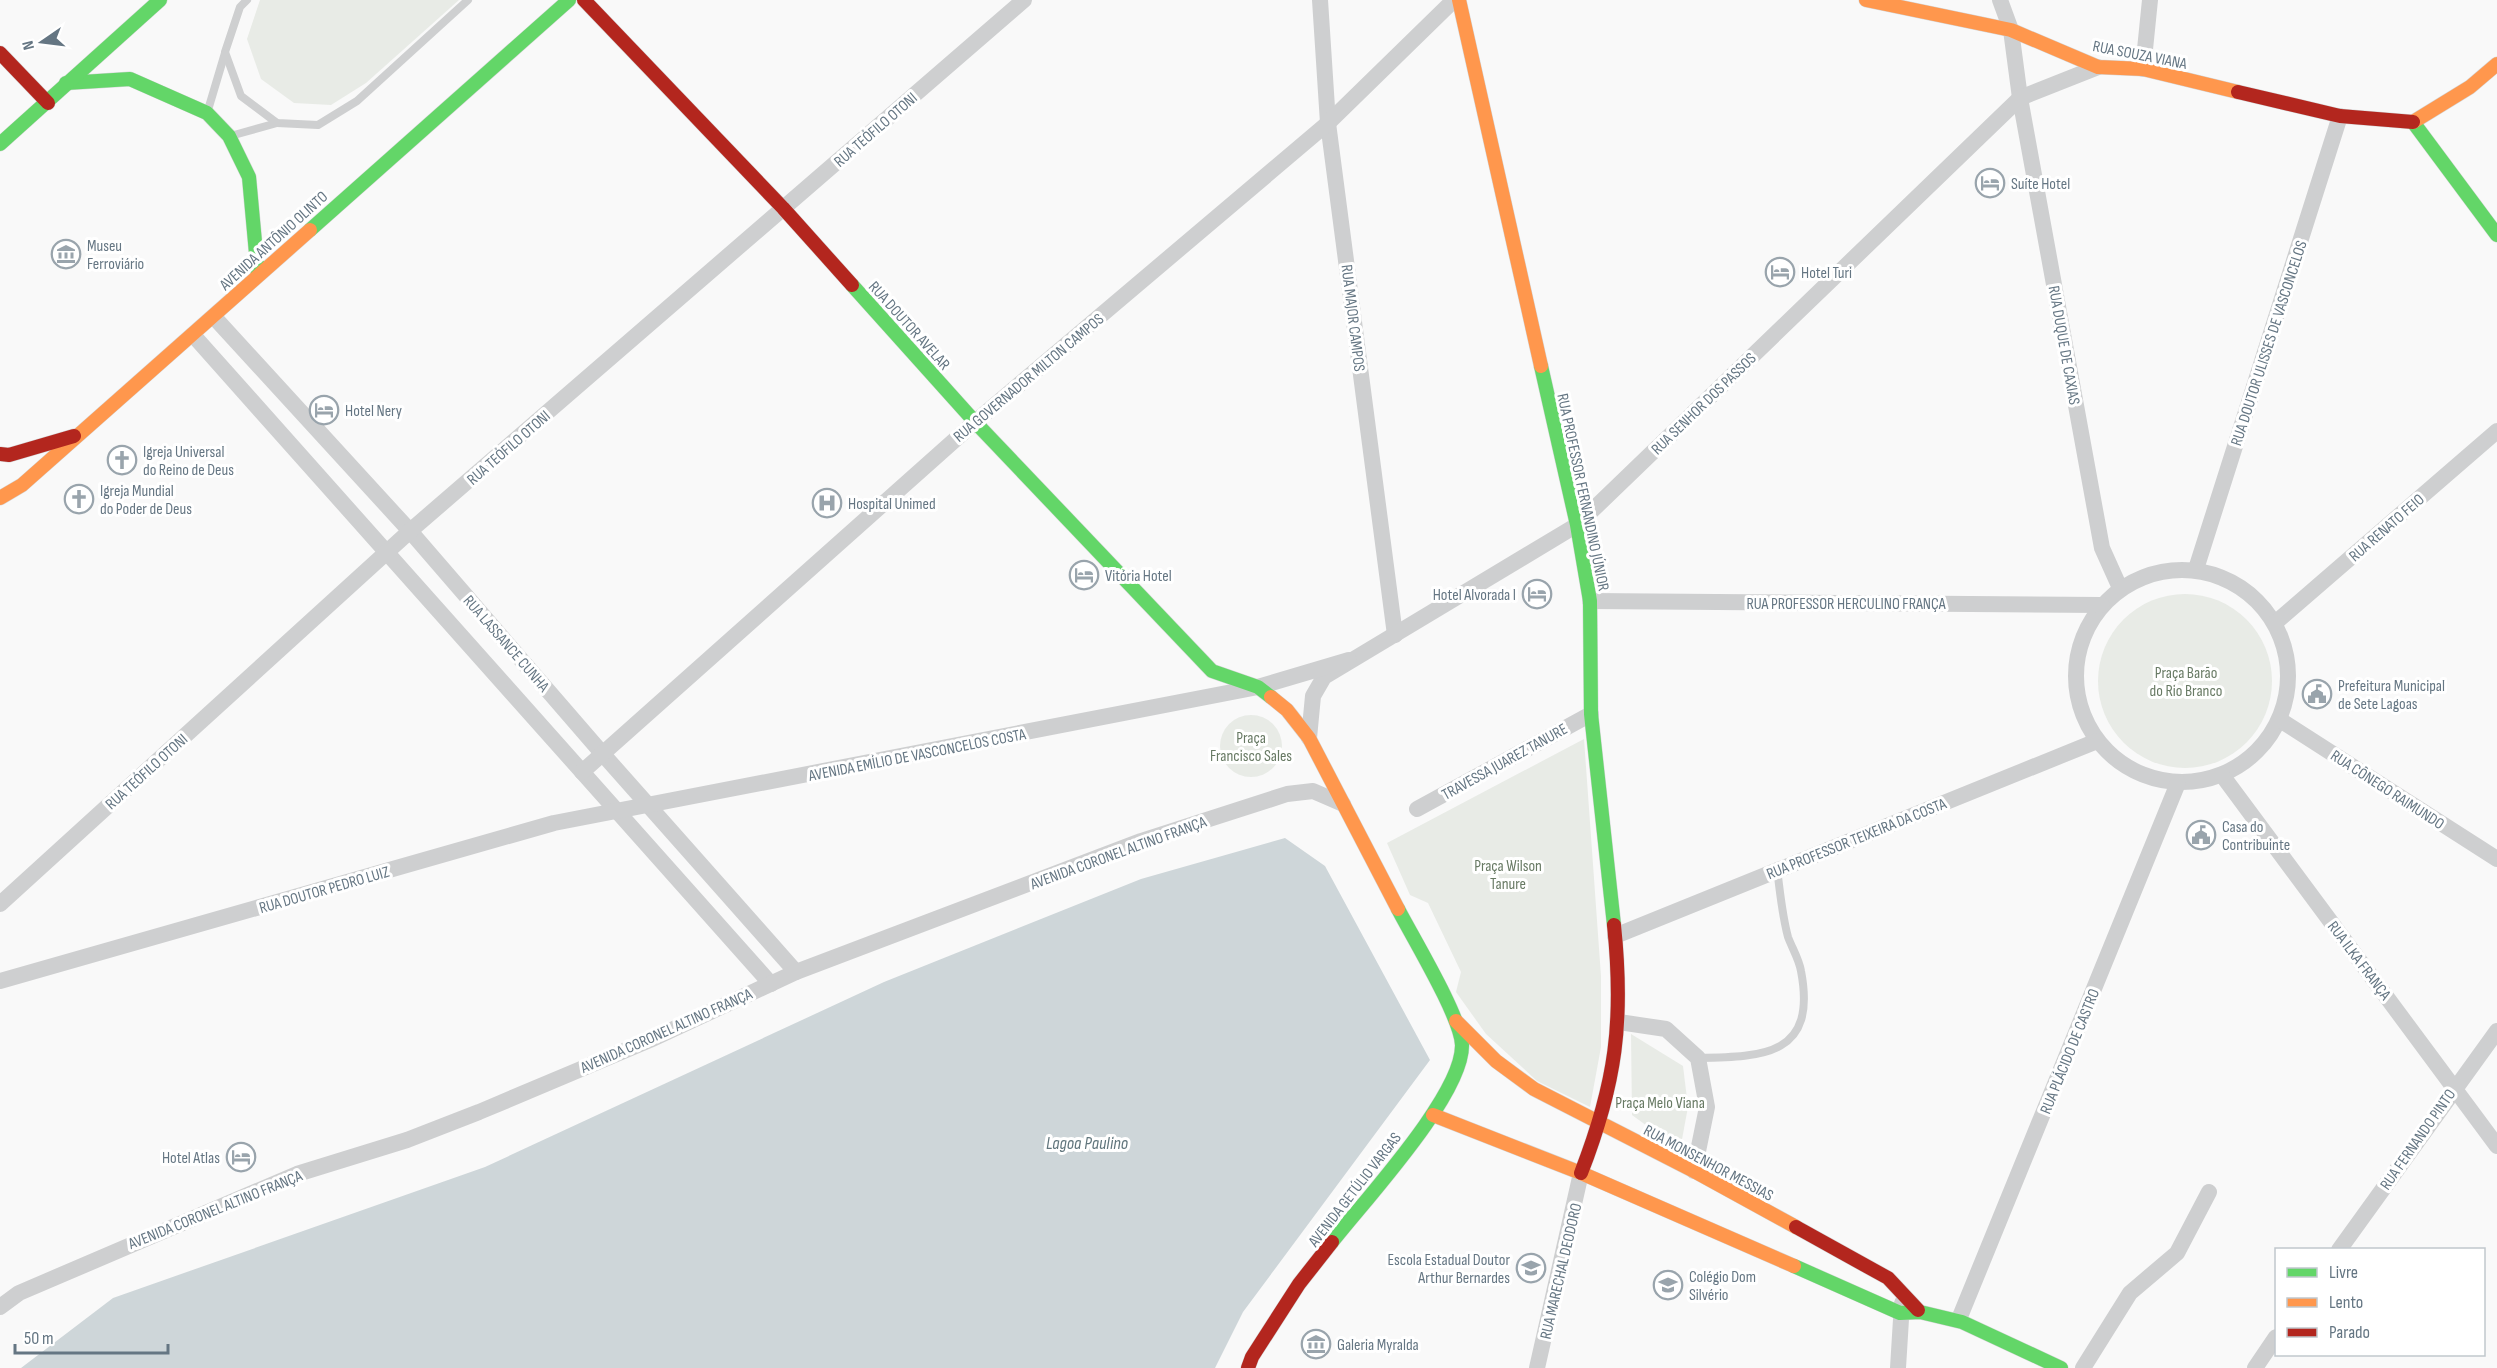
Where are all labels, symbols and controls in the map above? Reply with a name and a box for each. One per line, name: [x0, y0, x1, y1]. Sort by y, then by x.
north arrow: [12, 12, 72, 72]
street label: RUA SOUZA VIANA: [2091, 37, 2189, 74]
text: N: [19, 39, 39, 52]
street label: RUA TEÓFILO OTONI: [831, 89, 921, 171]
hotel icon: Suíte Hotel: [1974, 167, 2006, 199]
place label: Suíte Hotel: [2011, 175, 2070, 194]
street label: AVENIDA ANTÔNIO OLINTO: [215, 188, 332, 295]
place label: Museu Ferroviário: [87, 237, 144, 274]
museum icon: Museu Ferroviário: [50, 238, 82, 270]
street label: RUA DOUTOR ULISSES DE VASCONCELOS: [2227, 238, 2312, 448]
hotel icon: Hotel Turi: [1764, 256, 1796, 288]
street label: RUA MAJOR CAMPOS: [1337, 264, 1369, 373]
place label: Hotel Turi: [1801, 264, 1852, 283]
street label: RUA DOUTOR AVELAR: [864, 278, 954, 374]
street label: RUA DUQUE DE CAXIAS: [2044, 284, 2083, 406]
street label: RUA GOVERNADOR MILTON CAMPOS: [950, 310, 1108, 447]
street label: RUA SENHOR DOS PASSOS: [1648, 349, 1761, 459]
street label: RUA PROFESSOR FERNANDINO JÚNIOR: [1552, 392, 1613, 593]
hotel icon: Hotel Nery: [308, 394, 340, 426]
place label: Hotel Nery: [345, 402, 402, 421]
street label: RUA TEÓFILO OTONI: [464, 407, 554, 489]
place label: Igreja Universal do Reino de Deus: [143, 443, 234, 480]
church icon: Igreja Universal do Reino de Deus: [106, 444, 138, 476]
place label: Igreja Mundial do Poder de Deus: [100, 482, 192, 519]
church icon: Igreja Mundial do Poder de Deus: [63, 483, 95, 515]
hospital icon: Hospital Unimed: [811, 487, 843, 519]
street label: RUA RENATO FEIO: [2345, 490, 2429, 566]
place label: Hospital Unimed: [848, 495, 936, 514]
hotel icon: Vitória Hotel: [1068, 559, 1100, 591]
place label: Vitória Hotel: [1105, 567, 1172, 586]
hotel icon: Hotel Alvorada I: [1521, 578, 1553, 610]
place label: Hotel Alvorada I: [1433, 586, 1516, 605]
street label: RUA LASSANCE CUNHA: [459, 592, 553, 696]
street label: RUA PROFESSOR HERCULINO FRANÇA: [1746, 595, 1946, 614]
park label: Praça Barão do Rio Branco: [2150, 664, 2222, 701]
place label: Prefeitura Municipal de Sete Lagoas: [2338, 677, 2445, 714]
public building icon: Prefeitura Municipal de Sete Lagoas: [2301, 678, 2333, 710]
street label: TRAVESSA JUAREZ TANURE: [1439, 720, 1571, 805]
street label: AVENIDA EMÍLIO DE VASCONCELOS COSTA: [806, 725, 1028, 786]
park label: Praça Francisco Sales: [1210, 729, 1292, 766]
street label: RUA TEÓFILO OTONI: [102, 730, 192, 814]
street label: RUA CÔNEGO RAIMUNDO: [2327, 746, 2448, 834]
street label: RUA PROFESSOR TEIXEIRA DA COSTA: [1764, 795, 1949, 884]
street label: AVENIDA CORONEL ALTINO FRANÇA: [1027, 813, 1209, 894]
place label: Casa do Contribuinte: [2222, 818, 2290, 855]
public building icon: Casa do Contribuinte: [2185, 819, 2217, 851]
park label: Praça Wilson Tanure: [1474, 857, 1542, 894]
street label: RUA DOUTOR PEDRO LUIZ: [257, 863, 392, 918]
street label: RUA ILKA FRANÇA: [2323, 918, 2395, 1004]
street label: AVENIDA CORONEL ALTINO FRANÇA: [577, 985, 755, 1078]
street label: RUA PLÁCIDO DE CASTRO: [2037, 986, 2104, 1117]
street label: RUA FERNANDO PINTO: [2376, 1086, 2460, 1194]
park label: Praça Melo Viana: [1615, 1094, 1705, 1113]
street label: RUA MONSENHOR MESSIAS: [1640, 1121, 1776, 1206]
street label: AVENIDA GETÚLIO VARGAS: [1304, 1129, 1406, 1252]
water label: Lagoa Paulino: [1046, 1133, 1129, 1154]
hotel icon: Hotel Atlas: [225, 1141, 257, 1173]
place label: Hotel Atlas: [162, 1149, 220, 1168]
street label: AVENIDA CORONEL ALTINO FRANÇA: [125, 1167, 305, 1254]
street label: RUA MARECHAL DEODORO: [1537, 1201, 1586, 1341]
legend: [2275, 1248, 2485, 1356]
place label: Escola Estadual Doutor Arthur Bernardes: [1387, 1251, 1510, 1288]
school or university icon: Escola Estadual Doutor Arthur Bernardes: [1515, 1252, 1547, 1284]
text: Livre: [2329, 1262, 2358, 1283]
place label: Colégio Dom Silvério: [1689, 1268, 1756, 1305]
school or university icon: Colégio Dom Silvério: [1652, 1269, 1684, 1301]
text: Lento: [2329, 1292, 2363, 1313]
scale bar: [15, 1317, 168, 1355]
text: Parado: [2329, 1322, 2370, 1343]
text: 50 m: [24, 1328, 54, 1349]
museum icon: Galeria Myralda: [1300, 1328, 1332, 1360]
place label: Galeria Myralda: [1337, 1336, 1419, 1355]

